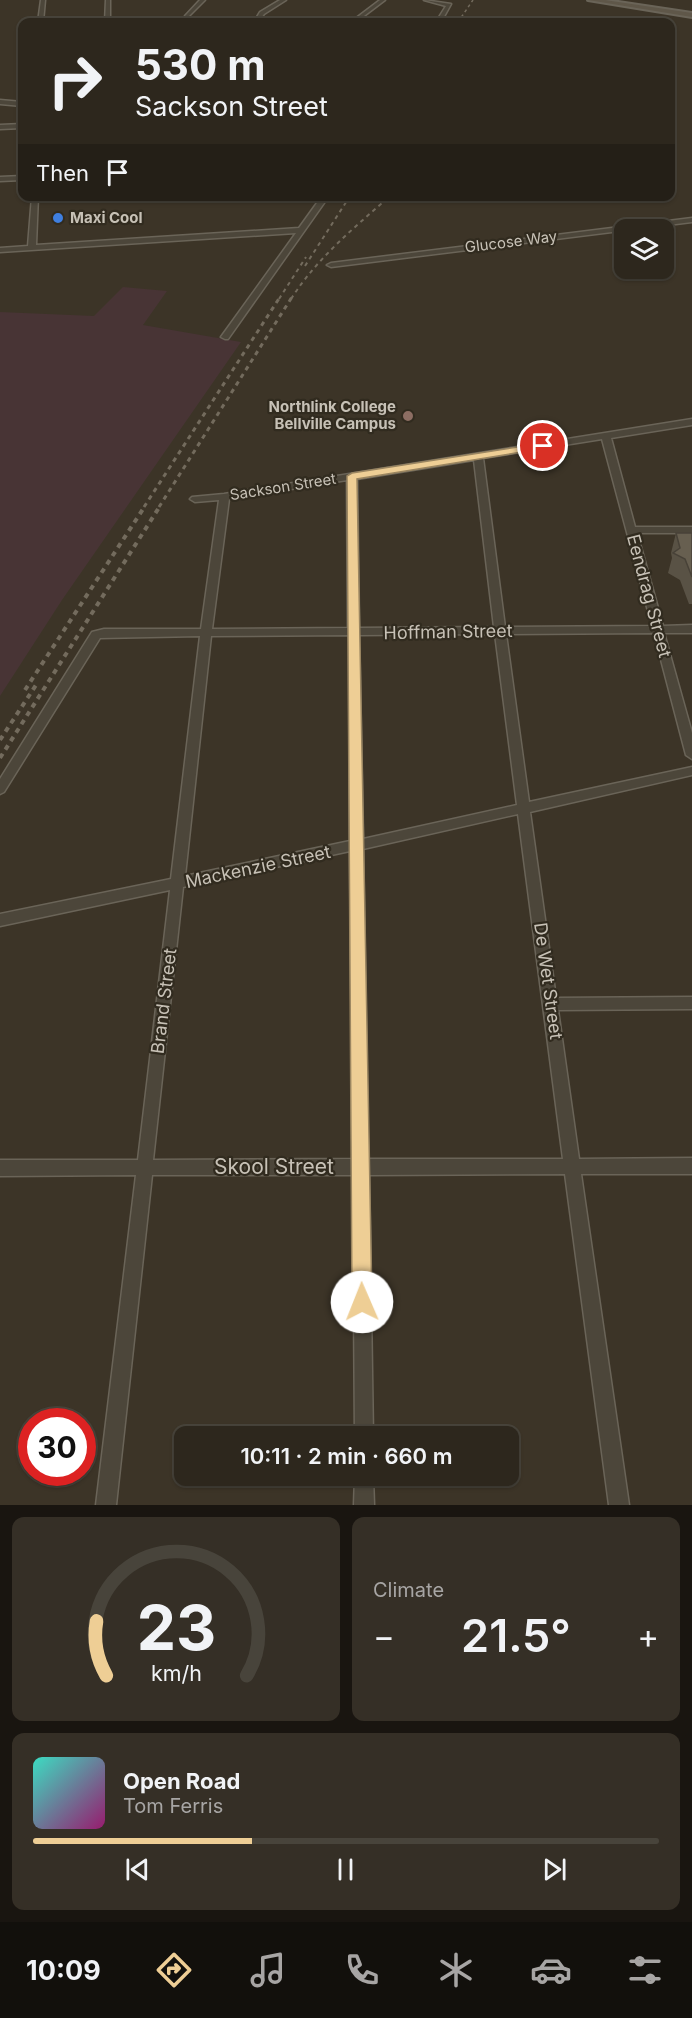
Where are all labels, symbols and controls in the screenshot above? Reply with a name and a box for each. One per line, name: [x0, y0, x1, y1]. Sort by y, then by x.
text: 530 m: [135, 39, 266, 90]
icon: right: [36, 42, 114, 120]
text: Sackson Street: [135, 90, 328, 123]
icon: arrive: [101, 156, 134, 189]
text: Then: [36, 160, 89, 186]
place label: Maxi Cool: [70, 208, 143, 227]
marker: Maxi Cool: [51, 211, 65, 225]
map controls: [614, 219, 674, 279]
button: layers: [614, 219, 674, 279]
street label: Glucose Way: [464, 226, 559, 257]
place label: Northlink College Bellville Campus: [269, 397, 396, 433]
marker: Northlink College Bellville Campus: [401, 409, 415, 423]
pin: [517, 420, 568, 471]
icon: arrive: [526, 429, 559, 462]
street label: Sackson Street: [229, 469, 337, 504]
street label: Eendrag Street: [623, 532, 676, 660]
street label: Hoffman Street: [383, 620, 513, 643]
street label: Mackenzie Street: [183, 841, 333, 892]
street label: De Wet Street: [530, 921, 567, 1041]
street label: Brand Street: [147, 947, 180, 1055]
street label: Skool Street: [214, 1154, 334, 1179]
position arrow: [330, 1270, 394, 1334]
speed limit sign: 30: [18, 1408, 96, 1486]
text: 10:11 · 2 min · 660 m: [241, 1443, 452, 1469]
text: Climate: [373, 1578, 444, 1602]
text: 23: [136, 1590, 216, 1665]
text: 21.5°: [461, 1608, 571, 1663]
text: −: [373, 1616, 395, 1656]
text: +: [637, 1616, 659, 1656]
text: km/h: [151, 1660, 201, 1686]
text: Open Road: [123, 1768, 240, 1794]
text: Tom Ferris: [123, 1794, 223, 1818]
icon: previous: [121, 1853, 154, 1886]
icon: pause: [329, 1853, 362, 1886]
icon: next: [538, 1853, 571, 1886]
icon: directions: [153, 1949, 195, 1991]
icon: music: [247, 1949, 289, 1991]
icon: phone: [341, 1949, 383, 1991]
icon: climate: [435, 1949, 477, 1991]
icon: car: [530, 1949, 572, 1991]
icon: filters: [624, 1949, 666, 1991]
text: 10:09: [26, 1954, 101, 1987]

